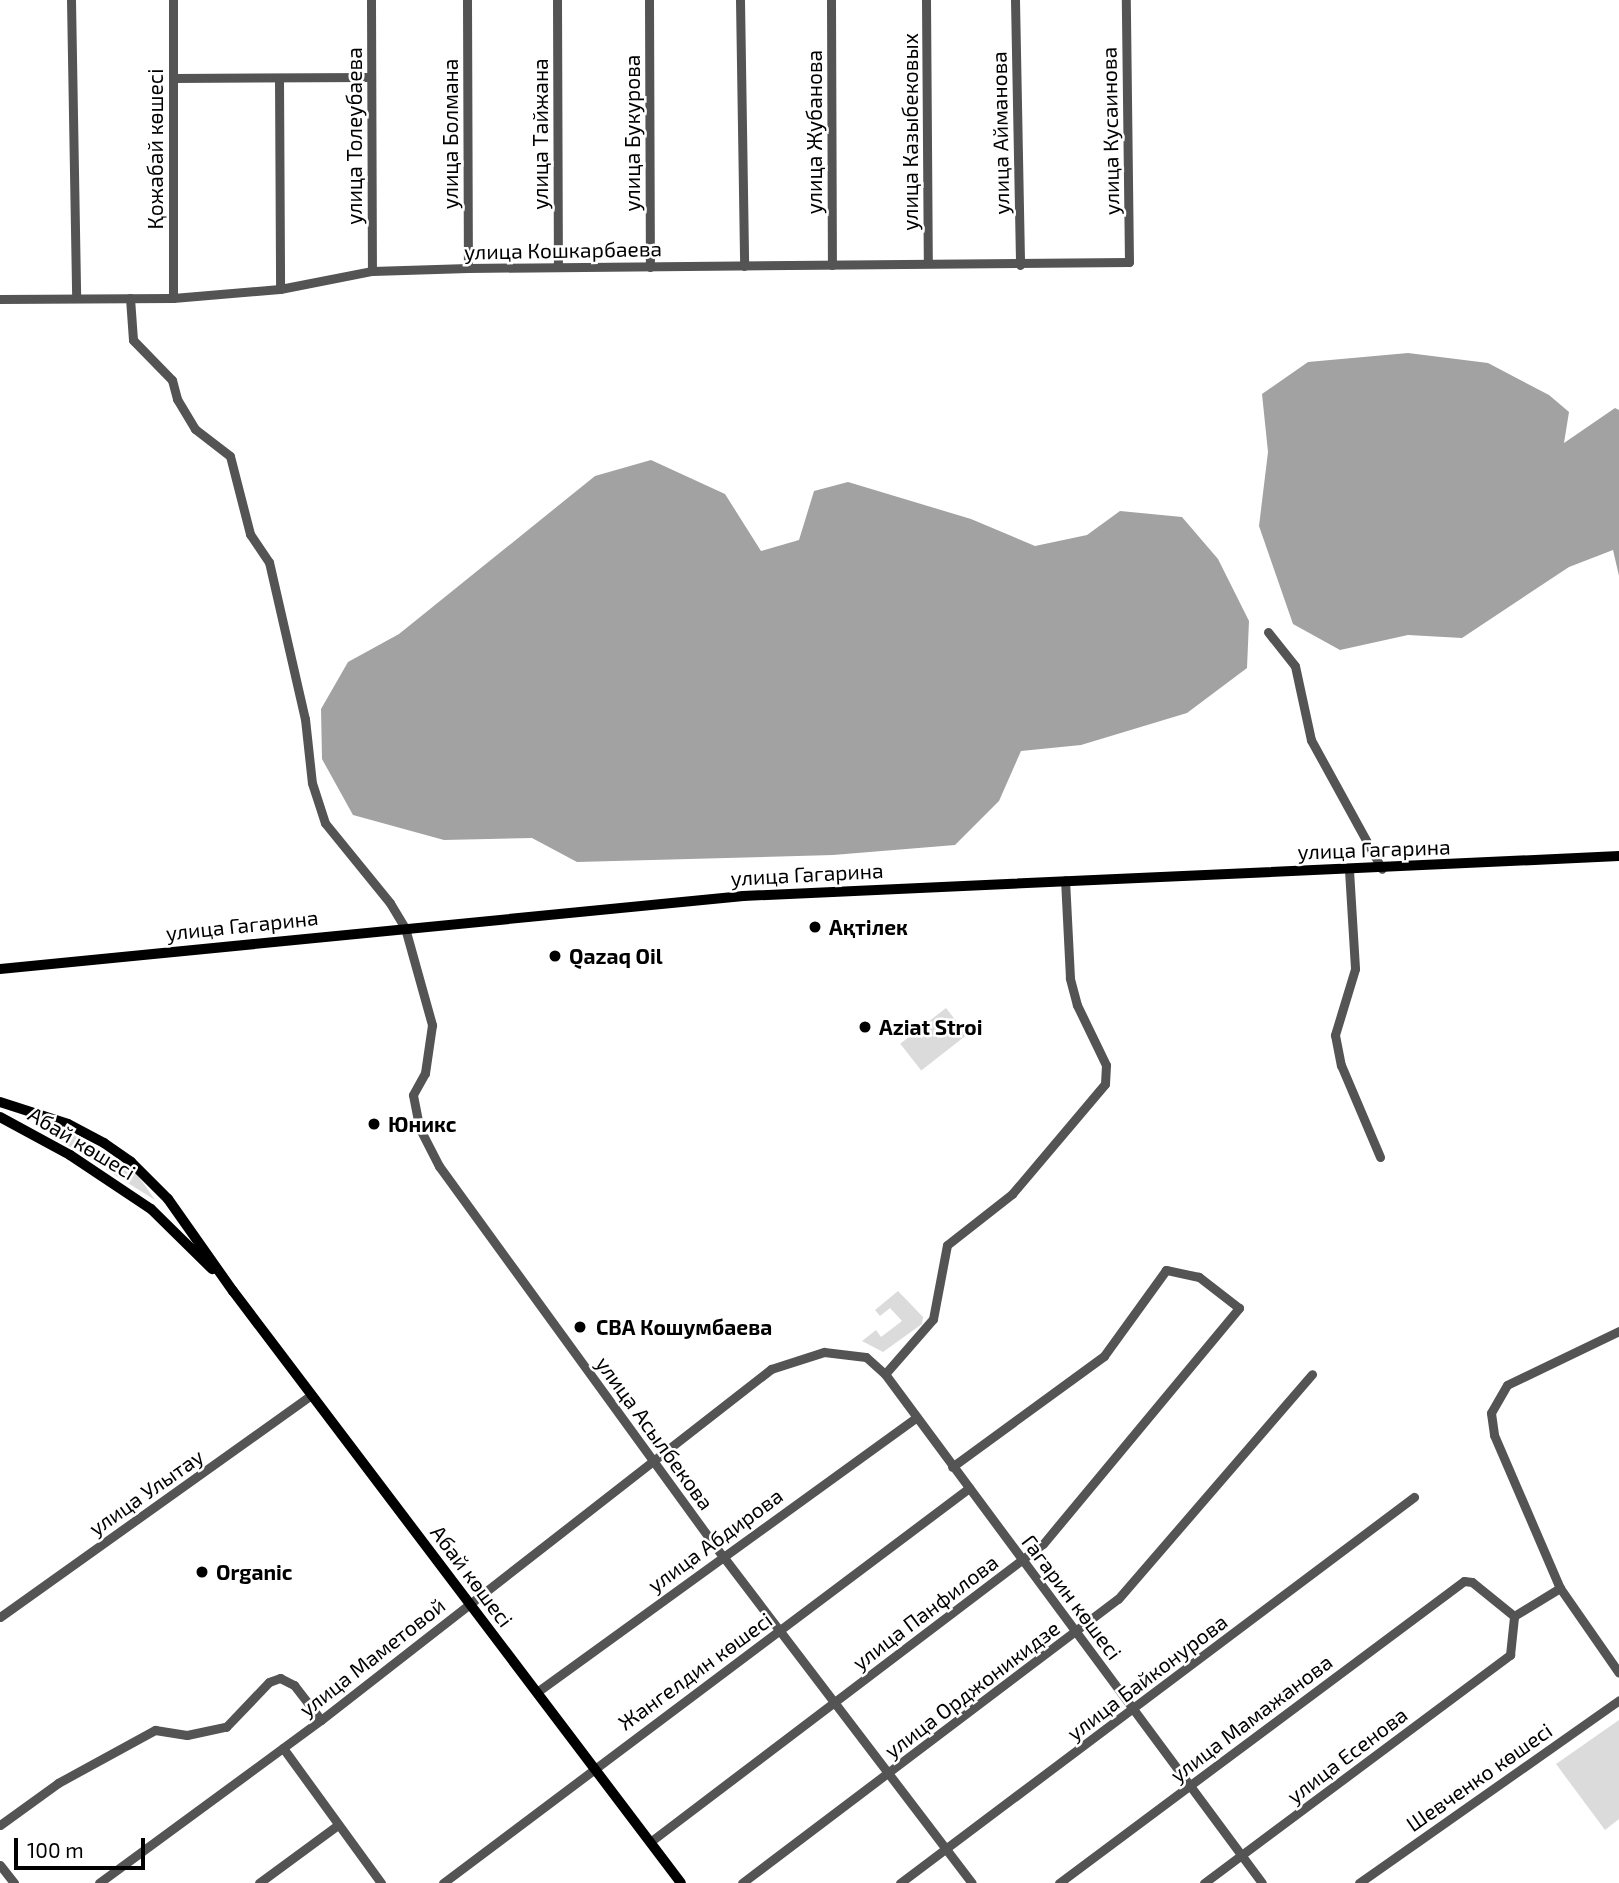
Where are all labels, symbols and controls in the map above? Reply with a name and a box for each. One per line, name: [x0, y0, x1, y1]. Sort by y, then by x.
street label: улица Казыбековых: [897, 33, 923, 231]
street label: улица Толеубаева: [341, 47, 367, 225]
street label: улица Кусаинова: [1096, 47, 1124, 215]
street label: улица Жубанова: [801, 50, 827, 214]
street label: улица Айманова: [986, 51, 1014, 215]
street label: улица Букурова: [619, 55, 645, 211]
street label: улица Тайжана: [527, 58, 553, 210]
street label: улица Болмана: [437, 59, 463, 209]
street label: Қожабай көшесі: [142, 69, 168, 229]
street label: улица Кошкарбаева: [464, 236, 662, 264]
street label: улица Гагарина: [1297, 834, 1451, 864]
street label: улица Гагарина: [730, 857, 884, 891]
street label: улица Гагарина: [165, 904, 319, 946]
place label: Ақтілек: [829, 914, 908, 940]
marker: Ақтілек: [807, 919, 823, 935]
place label: Qazaq Oil: [569, 943, 663, 969]
marker: Qazaq Oil: [547, 948, 563, 964]
place label: Aziat Stroi: [879, 1014, 982, 1040]
marker: Aziat Stroi: [857, 1019, 873, 1035]
street label: Абай көшесі: [24, 1101, 140, 1185]
place label: Юникс: [388, 1111, 456, 1137]
marker: Юникс: [366, 1116, 382, 1132]
place label: СВА Кошумбаева: [596, 1314, 772, 1340]
marker: СВА Кошумбаева: [570, 1317, 590, 1337]
street label: улица Асылбекова: [591, 1351, 719, 1515]
street label: улица Улытау: [84, 1443, 208, 1541]
street label: улица Абдирова: [643, 1483, 787, 1597]
street label: Абай көшесі: [426, 1520, 518, 1632]
street label: Гагарин көшесі: [1017, 1530, 1127, 1664]
street label: улица Панфилова: [847, 1549, 1003, 1675]
place label: Organic: [216, 1559, 293, 1585]
marker: Organic: [194, 1564, 210, 1580]
street label: улица Маметовой: [294, 1592, 450, 1722]
street label: Жангелдин көшесі: [613, 1607, 777, 1735]
street label: улица Байконурова: [1062, 1609, 1232, 1745]
street label: улица Орджоникидзе: [880, 1615, 1064, 1763]
street label: улица Мамажанова: [1165, 1649, 1337, 1787]
street label: улица Есенова: [1282, 1702, 1412, 1808]
street label: Шевченко көшесі: [1401, 1717, 1557, 1837]
scale bar: [18, 1824, 149, 1868]
text: 100 m: [27, 1837, 84, 1862]

